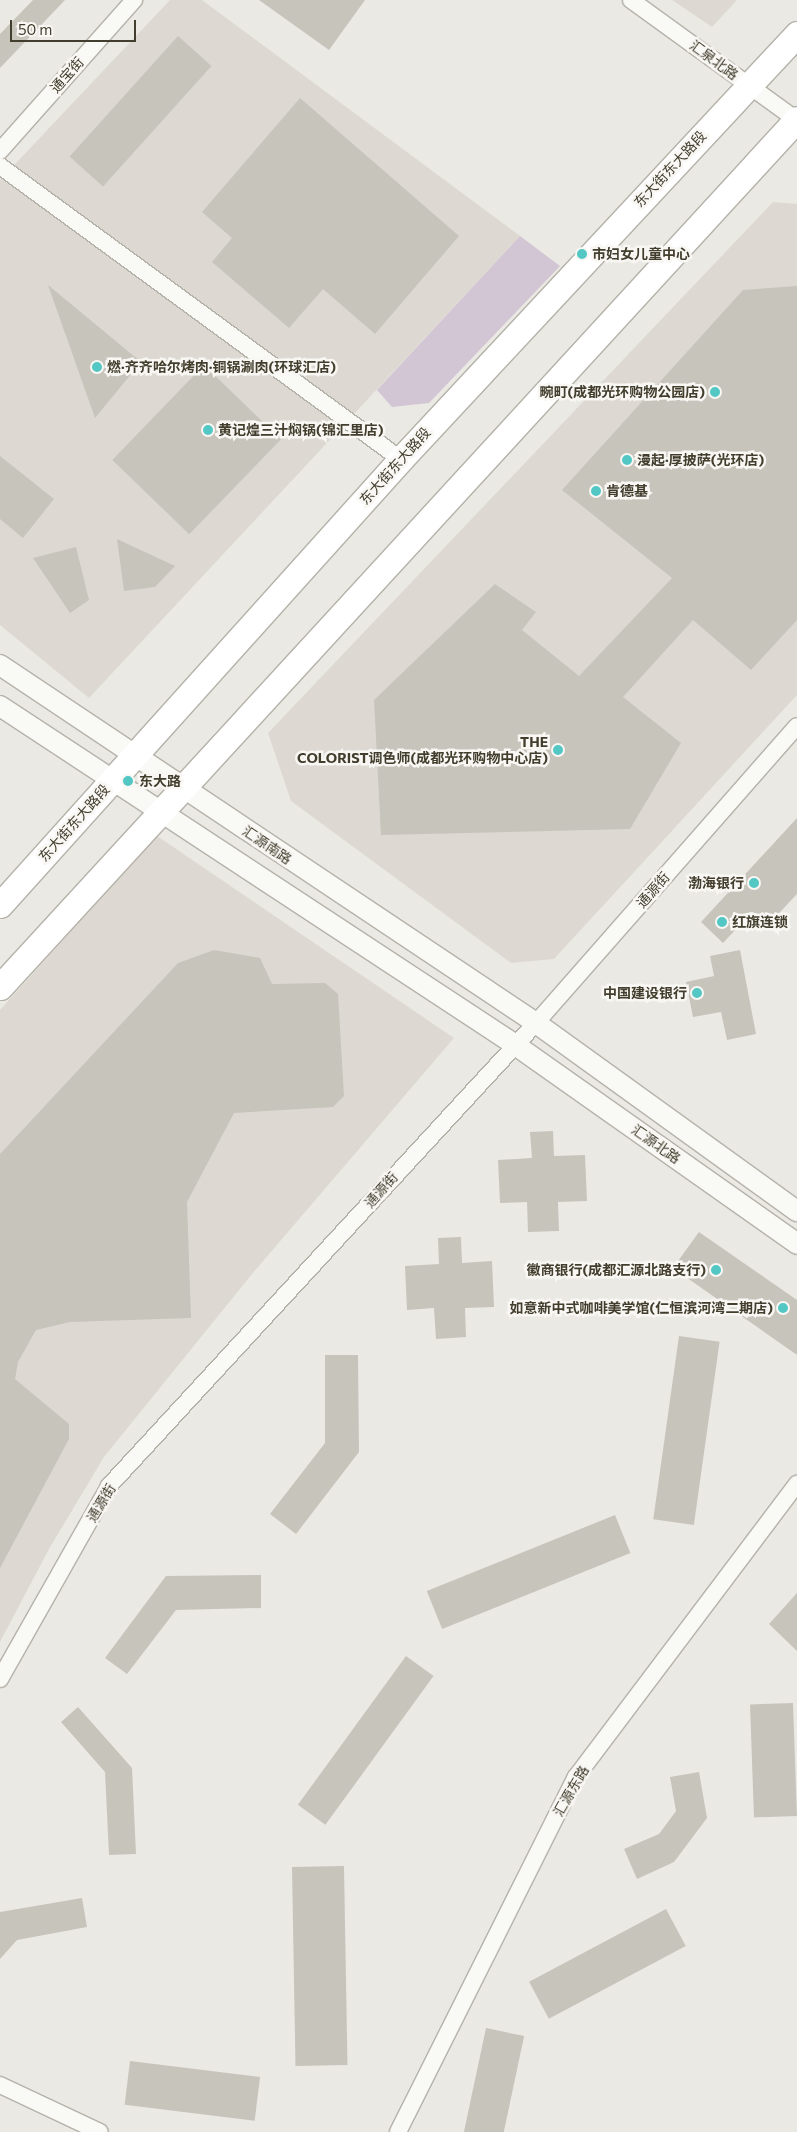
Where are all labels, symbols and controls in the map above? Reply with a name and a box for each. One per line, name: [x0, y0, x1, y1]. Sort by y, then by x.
scale bar: [12, 10, 139, 42]
text: 50 m: [18, 20, 52, 38]
street label: 汇泉北路: [686, 37, 742, 83]
street label: 通宝街: [47, 54, 87, 96]
street label: 东大街东大路段: [630, 127, 710, 211]
place label: 市妇女儿童中心: [592, 246, 690, 262]
marker: 市妇女儿童中心: [576, 248, 588, 260]
place label: 燃·齐齐哈尔烤肉·铜锅涮肉(环球汇店): [107, 359, 336, 375]
marker: 燃·齐齐哈尔烤肉·铜锅涮肉(环球汇店): [91, 361, 103, 373]
place label: 畹町(成都光环购物公园店): [539, 384, 705, 400]
marker: 畹町(成都光环购物公园店): [709, 386, 721, 398]
place label: 黄记煌三汁焖锅(锦汇里店): [218, 422, 384, 438]
marker: 黄记煌三汁焖锅(锦汇里店): [202, 424, 214, 436]
street label: 东大街东大路段: [356, 424, 434, 508]
place label: 漫起·厚披萨(光环店): [637, 452, 764, 468]
marker: 漫起·厚披萨(光环店): [621, 454, 633, 466]
place label: 肯德基: [606, 483, 648, 499]
marker: 肯德基: [590, 485, 602, 497]
place label: THE COLORIST调色师(成都光环购物中心店): [297, 734, 548, 766]
marker: THE COLORIST调色师(成都光环购物中心店): [552, 744, 564, 756]
place label: 东大路: [139, 773, 181, 789]
marker: 东大路: [121, 774, 135, 788]
street label: 东大街东大路段: [35, 781, 113, 865]
street label: 汇源南路: [239, 822, 295, 868]
street label: 通源街: [633, 869, 673, 911]
place label: 渤海银行: [688, 875, 744, 891]
marker: 渤海银行: [748, 877, 760, 889]
place label: 红旗连锁: [732, 914, 788, 930]
marker: 红旗连锁: [716, 916, 728, 928]
place label: 中国建设银行: [603, 985, 687, 1001]
marker: 中国建设银行: [691, 987, 703, 999]
street label: 汇源北路: [628, 1121, 684, 1167]
street label: 通源街: [361, 1169, 401, 1211]
place label: 徽商银行(成都汇源北路支行): [526, 1262, 706, 1278]
marker: 徽商银行(成都汇源北路支行): [710, 1264, 722, 1276]
place label: 如意新中式咖啡美学馆(仁恒滨河湾二期店): [509, 1300, 773, 1316]
marker: 如意新中式咖啡美学馆(仁恒滨河湾二期店): [777, 1302, 789, 1314]
street label: 通源街: [83, 1481, 119, 1525]
street label: 汇源东路: [550, 1763, 592, 1819]

